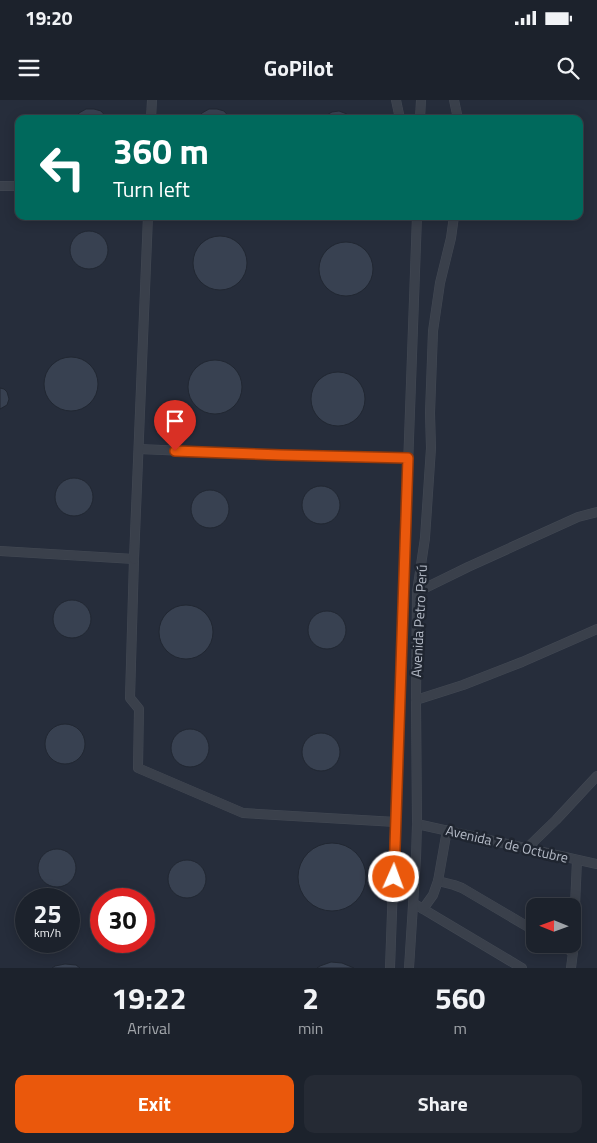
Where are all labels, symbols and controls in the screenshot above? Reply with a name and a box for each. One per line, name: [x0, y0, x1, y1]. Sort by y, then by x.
text: 19:20: [25, 3, 72, 32]
text: GoPilot: [264, 51, 333, 85]
icon: menu: [15, 54, 43, 82]
icon: search: [554, 54, 582, 82]
text: 360 m: [113, 124, 209, 178]
icon: left: [30, 135, 95, 200]
text: Turn left: [113, 172, 190, 206]
pin: [154, 400, 196, 451]
icon: arrive: [161, 407, 189, 435]
street label: Avenida Petro Perú: [405, 564, 432, 678]
street label: Avenida 7 de Octubre: [444, 819, 570, 868]
position arrow: [367, 850, 419, 902]
speed limit sign: 30: [90, 888, 155, 953]
text: 25: [33, 895, 62, 933]
north arrow: [526, 898, 581, 952]
map controls: [526, 898, 581, 953]
text: km/h: [34, 923, 61, 942]
text: 19:22: [112, 975, 186, 1021]
text: 2: [302, 975, 319, 1021]
text: 560: [435, 975, 485, 1021]
text: Arrival: [127, 1016, 171, 1040]
text: min: [298, 1016, 323, 1040]
text: m: [454, 1016, 467, 1040]
button: Exit: [15, 1075, 294, 1133]
button: Share: [304, 1075, 582, 1133]

